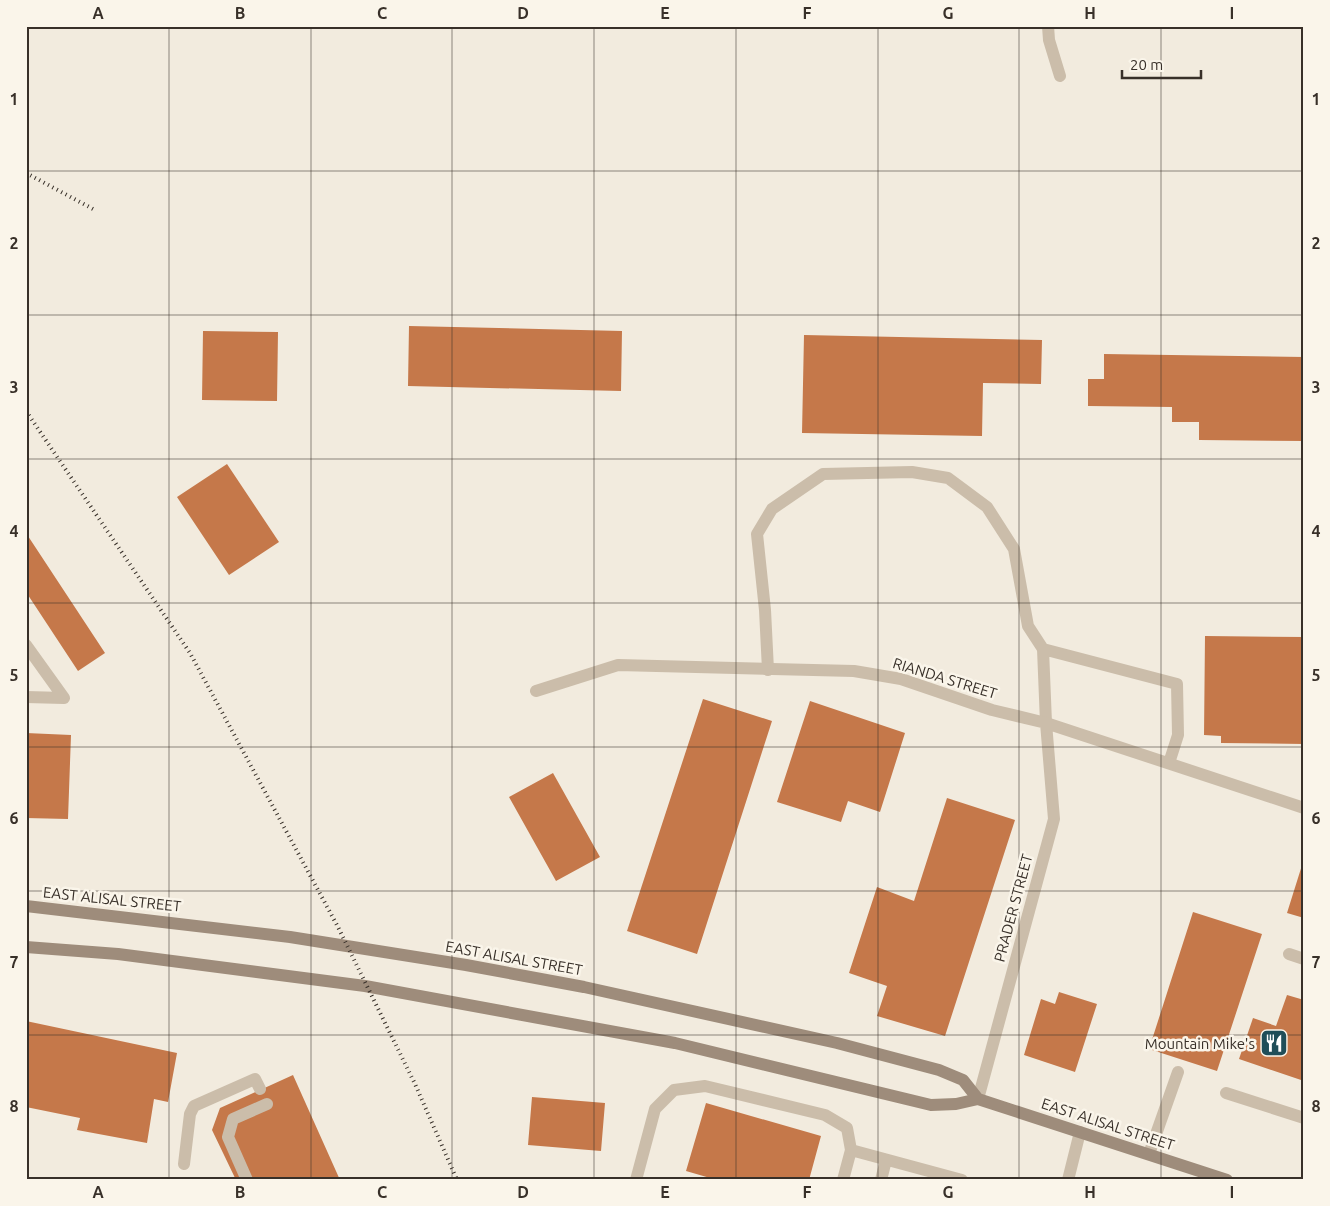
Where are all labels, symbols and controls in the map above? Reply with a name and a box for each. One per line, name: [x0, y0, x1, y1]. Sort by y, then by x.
text: A: [92, 4, 104, 22]
text: B: [235, 4, 245, 22]
text: C: [377, 4, 387, 22]
text: D: [517, 4, 529, 22]
text: E: [660, 4, 670, 22]
text: F: [803, 4, 812, 22]
text: G: [942, 4, 954, 22]
text: H: [1084, 4, 1096, 22]
text: I: [1230, 4, 1234, 22]
scale bar: [1122, 48, 1201, 80]
text: 20 m: [1130, 56, 1163, 73]
text: 1: [9, 90, 19, 108]
text: 1: [1311, 90, 1321, 108]
text: 2: [9, 234, 19, 252]
text: 2: [1311, 234, 1321, 252]
text: 3: [9, 378, 19, 396]
text: 3: [1311, 378, 1321, 396]
text: 4: [9, 522, 19, 540]
text: 4: [1311, 522, 1321, 540]
street label: RIANDA STREET: [891, 654, 1000, 702]
text: 5: [9, 666, 19, 684]
text: 5: [1311, 666, 1321, 684]
text: 6: [9, 809, 19, 827]
text: 6: [1311, 809, 1321, 827]
street label: PRADER STREET: [990, 852, 1036, 964]
street label: EAST ALISAL STREET: [42, 883, 183, 915]
street label: EAST ALISAL STREET: [444, 938, 584, 979]
text: 7: [9, 953, 19, 971]
text: 7: [1311, 953, 1321, 971]
restaurant icon: Mountain Mike's: [1259, 1028, 1289, 1058]
place label: Mountain Mike's: [1145, 1035, 1255, 1052]
street label: EAST ALISAL STREET: [1039, 1094, 1177, 1154]
text: 8: [9, 1097, 19, 1115]
text: 8: [1311, 1097, 1321, 1115]
text: A: [92, 1183, 104, 1201]
text: B: [235, 1183, 245, 1201]
text: C: [377, 1183, 387, 1201]
text: D: [517, 1183, 529, 1201]
text: E: [660, 1183, 670, 1201]
text: F: [803, 1183, 812, 1201]
text: G: [942, 1183, 954, 1201]
text: H: [1084, 1183, 1096, 1201]
text: I: [1230, 1183, 1234, 1201]

